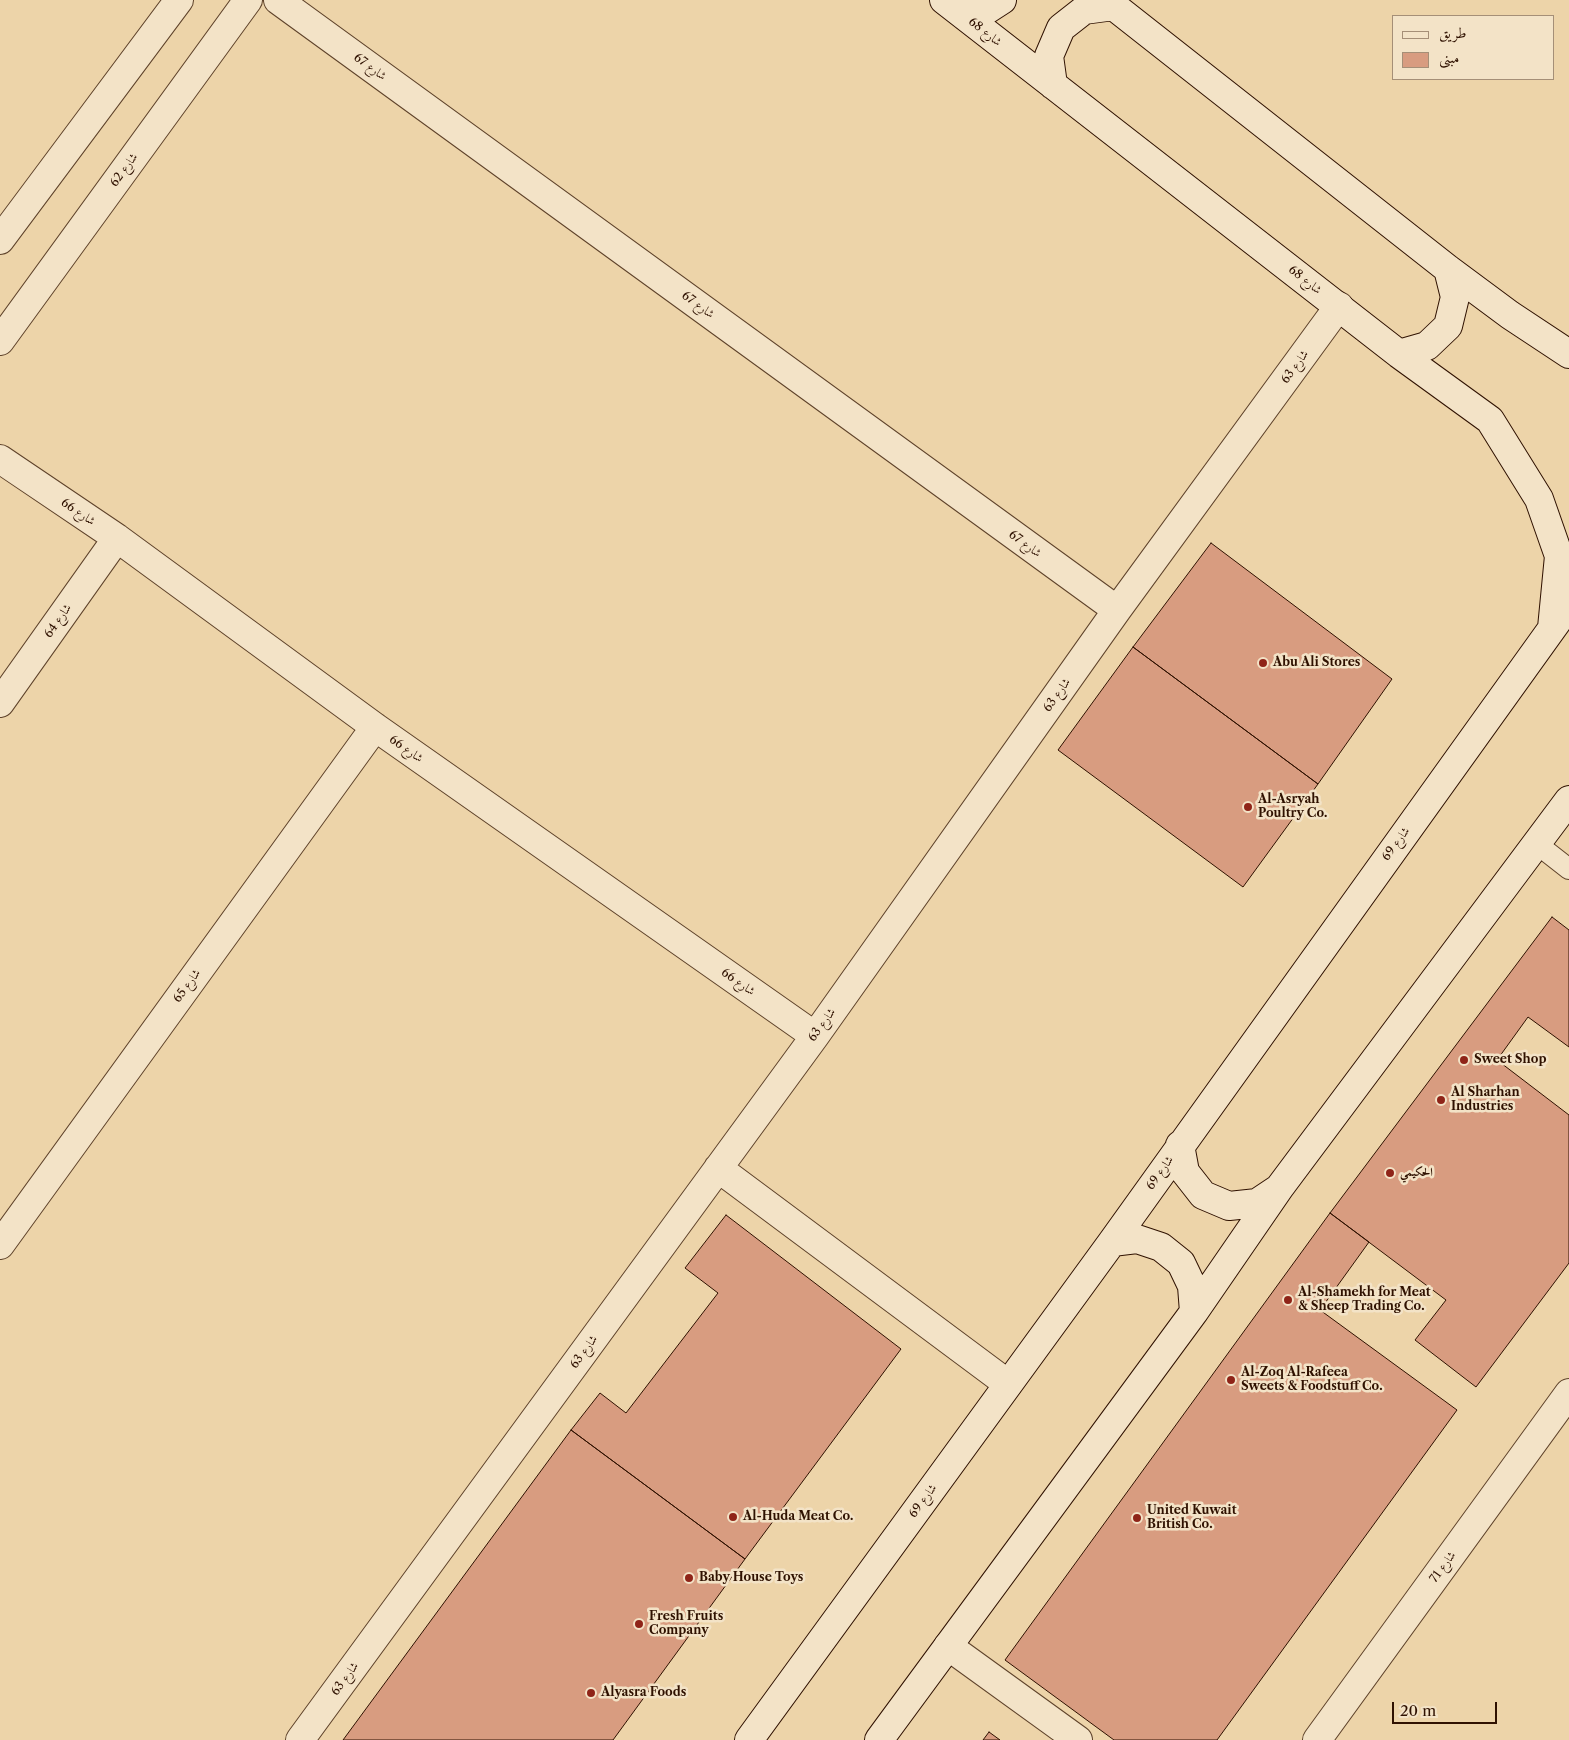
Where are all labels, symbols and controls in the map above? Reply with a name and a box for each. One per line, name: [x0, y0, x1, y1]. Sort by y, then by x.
street label: شارع 68: [966, 15, 1004, 49]
legend: [1392, 15, 1554, 80]
text: طريق: [1439, 23, 1466, 42]
text: مبنى: [1439, 48, 1459, 67]
street label: شارع 67: [351, 50, 389, 84]
street label: شارع 62: [107, 150, 141, 190]
street label: شارع 68: [1286, 263, 1324, 297]
street label: شارع 67: [679, 288, 717, 322]
street label: شارع 63: [1278, 348, 1312, 386]
street label: شارع 66: [58, 495, 98, 529]
street label: شارع 67: [1006, 527, 1044, 561]
street label: شارع 64: [41, 601, 75, 641]
place label: Abu Ali Stores: [1273, 656, 1360, 670]
marker: Abu Ali Stores: [1257, 657, 1269, 669]
street label: شارع 63: [1040, 675, 1074, 715]
street label: شارع 66: [386, 732, 426, 766]
place label: Al-Asryah Poultry Co.: [1258, 793, 1327, 821]
marker: Al-Asryah Poultry Co.: [1242, 801, 1254, 813]
street label: شارع 69: [1379, 824, 1413, 864]
street label: شارع 66: [718, 965, 758, 999]
street label: شارع 65: [170, 967, 204, 1005]
street label: شارع 63: [805, 1006, 839, 1044]
place label: Sweet Shop: [1474, 1053, 1546, 1067]
marker: Sweet Shop: [1458, 1054, 1470, 1066]
place label: Al Sharhan Industries: [1451, 1086, 1520, 1114]
marker: Al Sharhan Industries: [1435, 1094, 1447, 1106]
street label: شارع 69: [1143, 1153, 1177, 1193]
place label: الحكيمي: [1400, 1166, 1433, 1180]
marker: الحكيمي: [1384, 1167, 1396, 1179]
place label: Al-Shamekh for Meat & Sheep Trading Co.: [1298, 1286, 1431, 1314]
marker: Al-Shamekh for Meat & Sheep Trading Co.: [1282, 1294, 1294, 1306]
street label: شارع 63: [567, 1333, 601, 1371]
place label: Al-Zoq Al-Rafeea Sweets & Foodstuff Co.: [1241, 1366, 1383, 1394]
marker: Al-Zoq Al-Rafeea Sweets & Foodstuff Co.: [1225, 1374, 1237, 1386]
street label: شارع 69: [906, 1481, 940, 1521]
place label: United Kuwait British Co.: [1147, 1504, 1236, 1532]
place label: Al-Huda Meat Co.: [743, 1510, 853, 1524]
marker: Al-Huda Meat Co.: [727, 1511, 739, 1523]
marker: United Kuwait British Co.: [1131, 1512, 1143, 1524]
street label: شارع 71: [1427, 1549, 1459, 1585]
place label: Baby House Toys: [699, 1571, 803, 1585]
marker: Baby House Toys: [683, 1572, 695, 1584]
place label: Fresh Fruits Company: [649, 1610, 723, 1638]
marker: Fresh Fruits Company: [633, 1618, 645, 1630]
street label: شارع 63: [328, 1660, 362, 1698]
place label: Alyasra Foods: [601, 1686, 686, 1700]
marker: Alyasra Foods: [585, 1687, 597, 1699]
scale bar: [1394, 1692, 1499, 1724]
text: 20 m: [1400, 1701, 1436, 1720]

